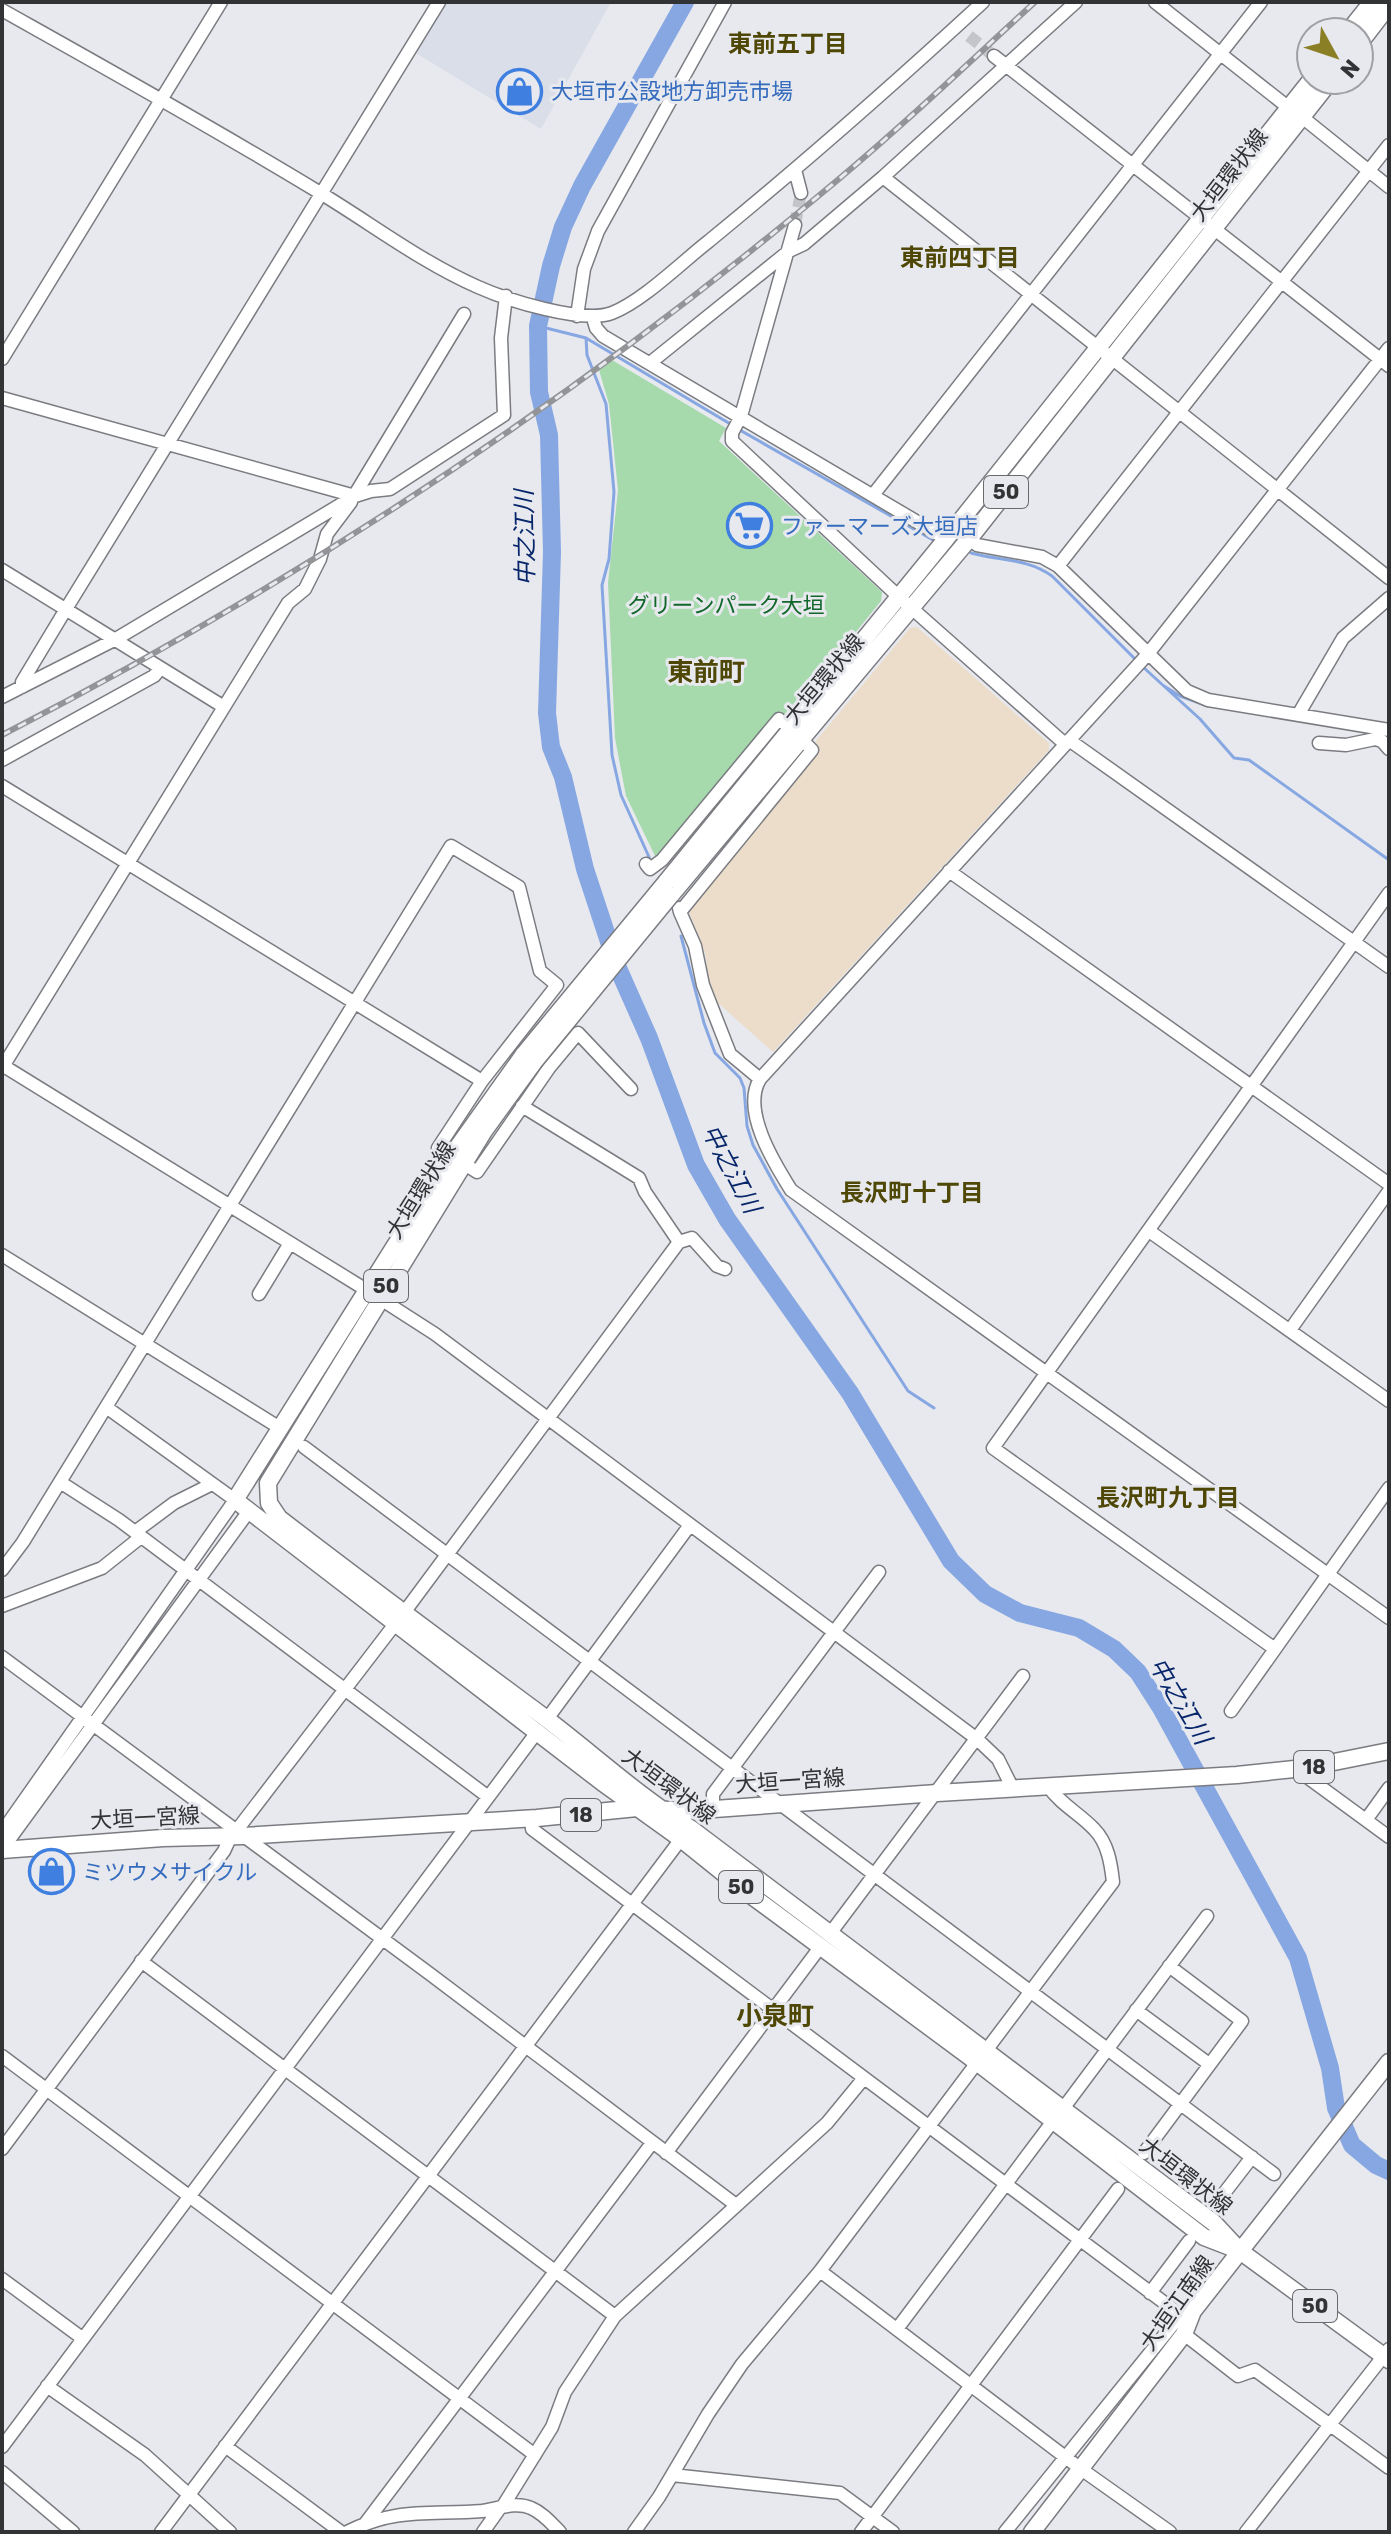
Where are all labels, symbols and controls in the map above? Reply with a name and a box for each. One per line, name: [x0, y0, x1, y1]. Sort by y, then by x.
north arrow: [1295, 16, 1375, 96]
district label: 東前五丁目: [728, 30, 848, 58]
text: N: [1335, 54, 1365, 83]
shop icon: 大垣市公設地方卸売市場: [496, 67, 544, 115]
place label: 大垣市公設地方卸売市場: [551, 78, 793, 105]
street label: 大垣環状線: [1184, 123, 1274, 227]
district label: 東前四丁目: [900, 244, 1020, 272]
road number: 50: [984, 476, 1028, 508]
water label: 中之江川: [510, 487, 540, 586]
supermarket icon: ファーマーズ大垣店: [726, 502, 774, 550]
place label: ファーマーズ大垣店: [781, 513, 978, 540]
park label: グリーンパーク大垣: [628, 592, 824, 619]
street label: 大垣環状線: [778, 628, 870, 730]
district label: 東前町: [667, 657, 745, 688]
water label: 中之江川: [696, 1120, 767, 1221]
street label: 大垣環状線: [380, 1136, 462, 1244]
district label: 長沢町十丁目: [840, 1179, 984, 1207]
road number: 50: [364, 1270, 408, 1302]
district label: 長沢町九丁目: [1096, 1484, 1240, 1512]
water label: 中之江川: [1143, 1653, 1218, 1752]
street label: 大垣環状線: [617, 1742, 721, 1830]
road number: 18: [1294, 1751, 1334, 1783]
street label: 大垣一宮線: [734, 1764, 846, 1798]
road number: 18: [561, 1799, 601, 1831]
street label: 大垣一宮線: [89, 1802, 201, 1834]
shop icon: ミツウメサイクル: [27, 1848, 75, 1896]
place label: ミツウメサイクル: [82, 1859, 257, 1886]
road number: 50: [719, 1871, 763, 1903]
district label: 小泉町: [736, 2001, 814, 2032]
street label: 大垣環状線: [1134, 2131, 1238, 2221]
street label: 大垣江南線: [1134, 2250, 1220, 2356]
road number: 50: [1293, 2290, 1337, 2322]

